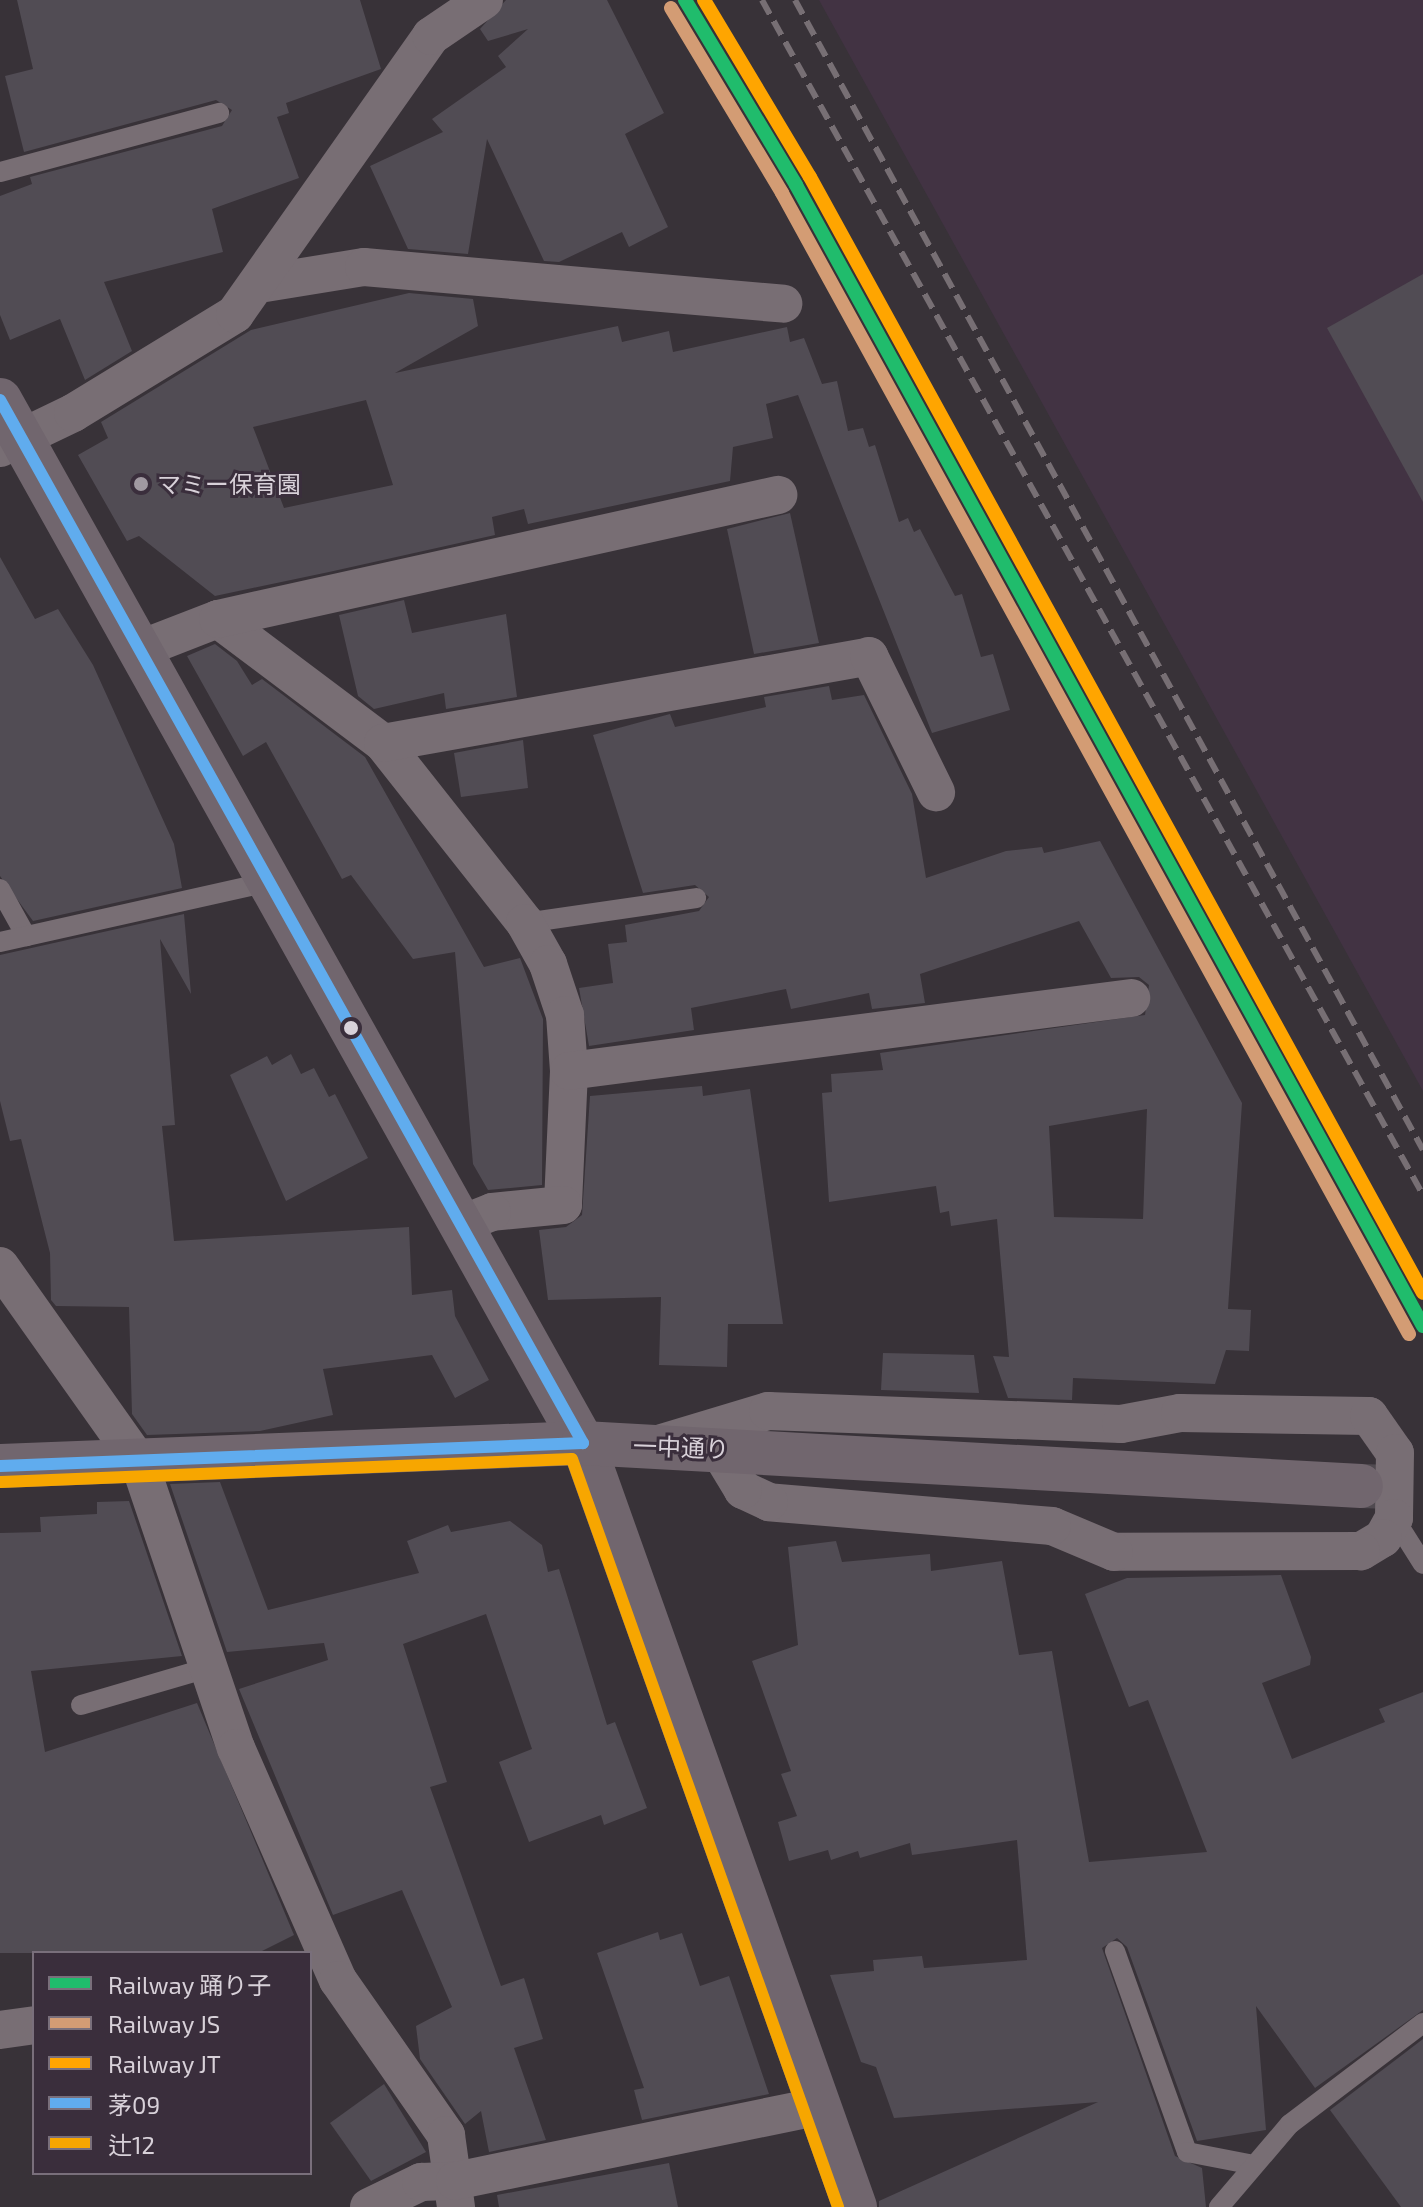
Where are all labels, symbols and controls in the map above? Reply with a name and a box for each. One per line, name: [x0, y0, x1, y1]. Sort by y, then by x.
place label: マミー保育園: [157, 470, 301, 498]
marker: マミー保育園: [132, 475, 150, 493]
unlabelled marker: [343, 1020, 359, 1036]
street label: 一中通り: [633, 1431, 729, 1463]
legend: [32, 1951, 312, 2175]
text: Railway 踊り子: [108, 1970, 271, 1999]
text: Railway JS: [108, 2009, 220, 2038]
text: Railway JT: [108, 2049, 221, 2078]
text: 茅09: [108, 2090, 160, 2119]
text: 辻12: [108, 2130, 155, 2159]

